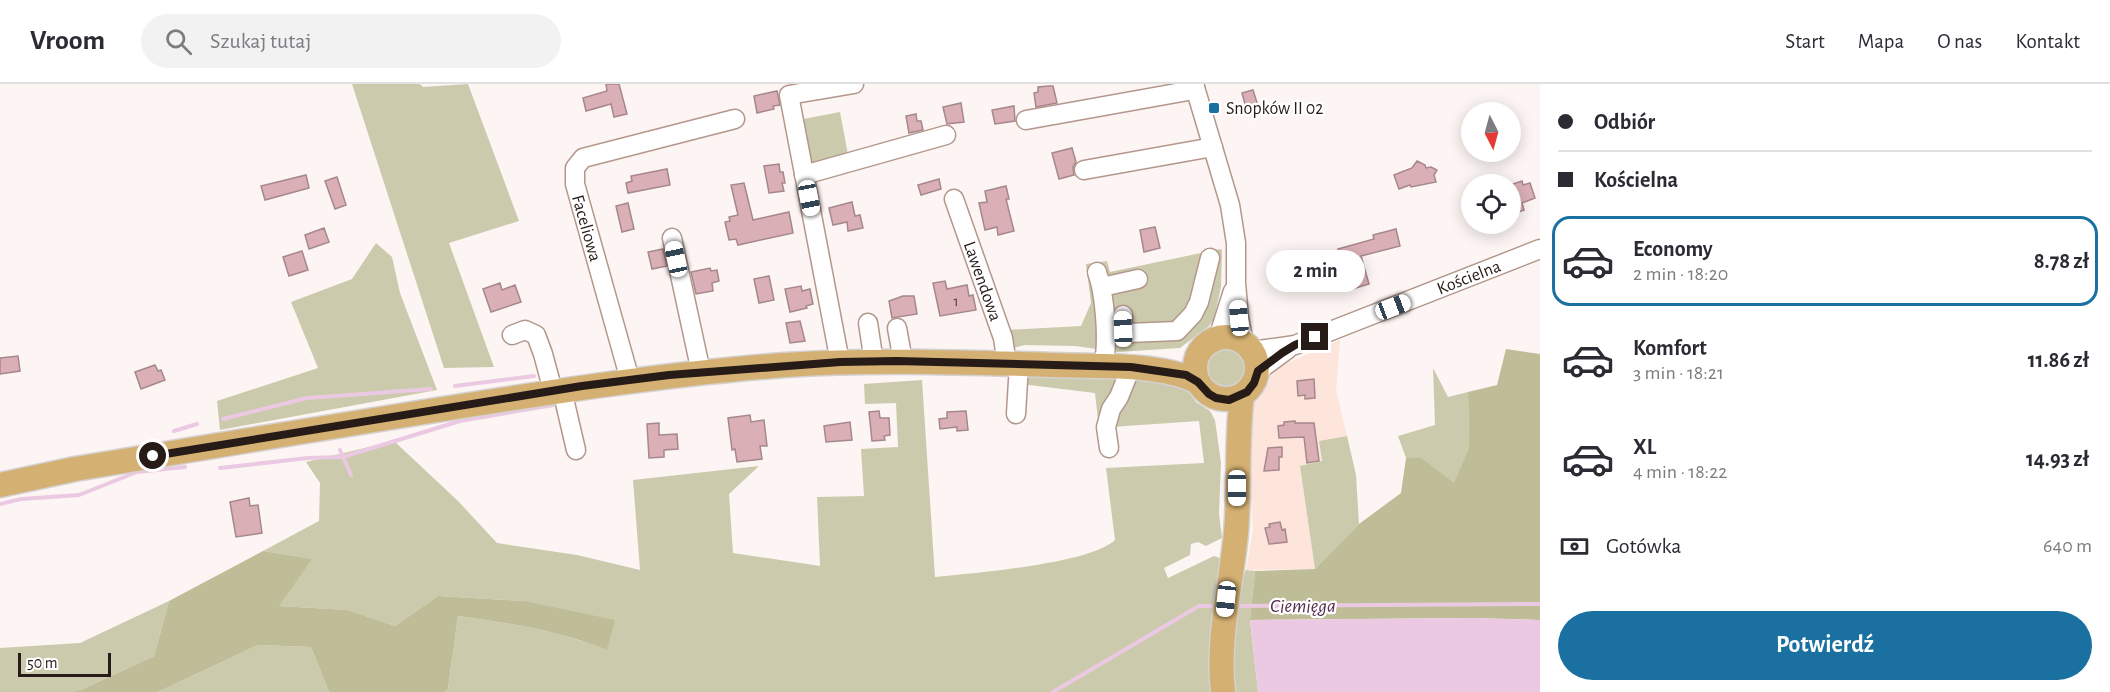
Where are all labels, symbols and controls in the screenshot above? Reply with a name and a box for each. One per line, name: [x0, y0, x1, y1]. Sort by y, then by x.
search box: [141, 14, 561, 68]
icon: search: [162, 25, 195, 58]
text: Vroom: [30, 27, 105, 55]
text: Szukaj tutaj: [210, 30, 311, 52]
text: Start: [1785, 31, 1825, 52]
text: Mapa: [1858, 31, 1904, 52]
text: O nas: [1937, 31, 1982, 52]
text: Kontakt: [2015, 31, 2080, 52]
place label: Snopków II 02: [1226, 100, 1324, 118]
marker: Snopków II 02: [1207, 101, 1221, 115]
north arrow: [1461, 102, 1521, 162]
map controls: [1461, 102, 1521, 234]
text: Odbiór: [1594, 111, 1655, 133]
text: Kościelna: [1594, 169, 1678, 191]
button: locate: [1461, 174, 1521, 234]
car: [797, 179, 821, 217]
street label: Faceliowa: [568, 193, 604, 264]
icon: car: [1561, 234, 1615, 288]
text: Economy: [1633, 238, 1713, 260]
street label: Lawendowa: [960, 239, 1004, 324]
car: [663, 240, 689, 278]
callout: 2 min: [1266, 250, 1364, 292]
text: 8.78 zł: [2034, 250, 2089, 272]
street label: Kościelna: [1435, 257, 1503, 298]
text: 2 min: [1293, 261, 1338, 281]
text: 2 min · 18:20: [1633, 264, 1728, 284]
car: [1373, 292, 1413, 322]
house number: 1: [953, 294, 959, 309]
car: [1228, 299, 1250, 337]
car: [1113, 311, 1133, 347]
route end: [1301, 323, 1328, 350]
icon: car: [1561, 333, 1615, 387]
text: Komfort: [1633, 337, 1707, 359]
text: 11.86 zł: [2028, 349, 2089, 371]
text: 3 min · 18:21: [1633, 363, 1724, 383]
icon: car: [1561, 432, 1615, 486]
text: XL: [1633, 436, 1656, 458]
route start: [139, 442, 166, 469]
text: 14.93 zł: [2026, 448, 2089, 470]
text: 4 min · 18:22: [1633, 462, 1727, 482]
car: [1228, 470, 1246, 506]
icon: cash: [1558, 530, 1591, 563]
text: Gotówka: [1606, 535, 1681, 557]
text: 640 m: [2043, 536, 2092, 556]
car: [1215, 580, 1237, 618]
water label: Ciemięga: [1270, 596, 1336, 616]
button: Potwierdź: [1558, 611, 2092, 680]
scale bar: [18, 650, 111, 678]
text: 50 m: [27, 655, 58, 671]

